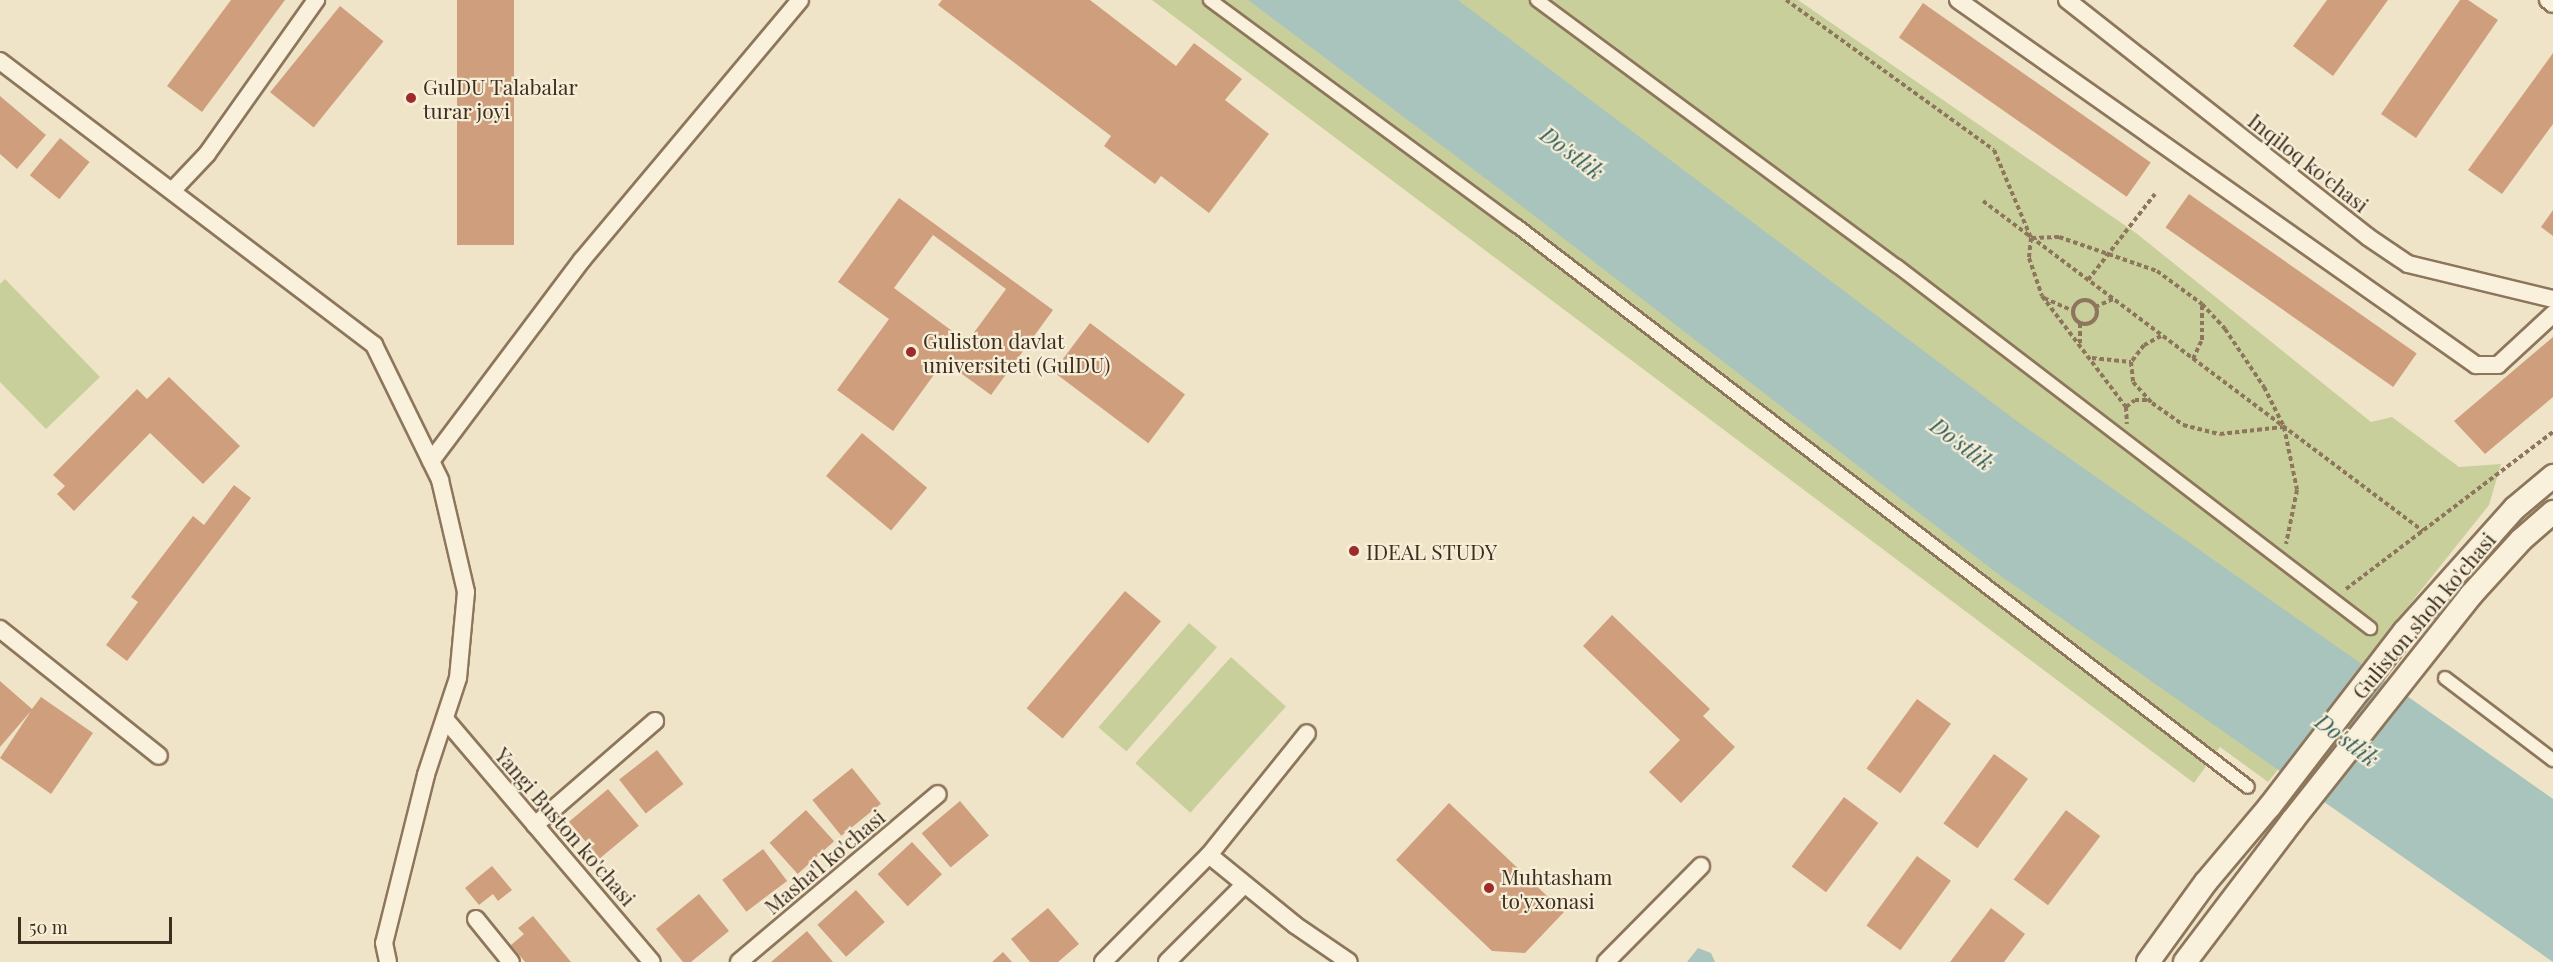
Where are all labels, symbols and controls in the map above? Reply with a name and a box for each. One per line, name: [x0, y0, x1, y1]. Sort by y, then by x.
place label: GulDU Talabalar turar joyi: [423, 73, 578, 123]
marker: GulDU Talabalar turar joyi: [404, 91, 418, 105]
street label: Inqiloq ko'chasi: [2244, 107, 2374, 217]
water label: Do'stlik: [1536, 121, 1608, 185]
place label: Guliston davlat universiteti (GulDU): [923, 327, 1111, 377]
marker: Guliston davlat universiteti (GulDU): [904, 345, 918, 359]
water label: Do'stlik: [1926, 412, 1998, 476]
street label: Guliston shoh ko'chasi: [2346, 526, 2500, 704]
place label: IDEAL STUDY: [1366, 538, 1497, 564]
marker: IDEAL STUDY: [1347, 544, 1361, 558]
water label: Do'stlik: [2311, 708, 2383, 772]
street label: Yangi Buston ko'chasi: [490, 742, 642, 910]
street label: Masha'l ko'chasi: [759, 803, 889, 919]
place label: Muhtasham to'yxonasi: [1501, 863, 1612, 913]
marker: Muhtasham to'yxonasi: [1482, 881, 1496, 895]
scale bar: [21, 905, 176, 943]
text: 50 m: [29, 915, 68, 939]

